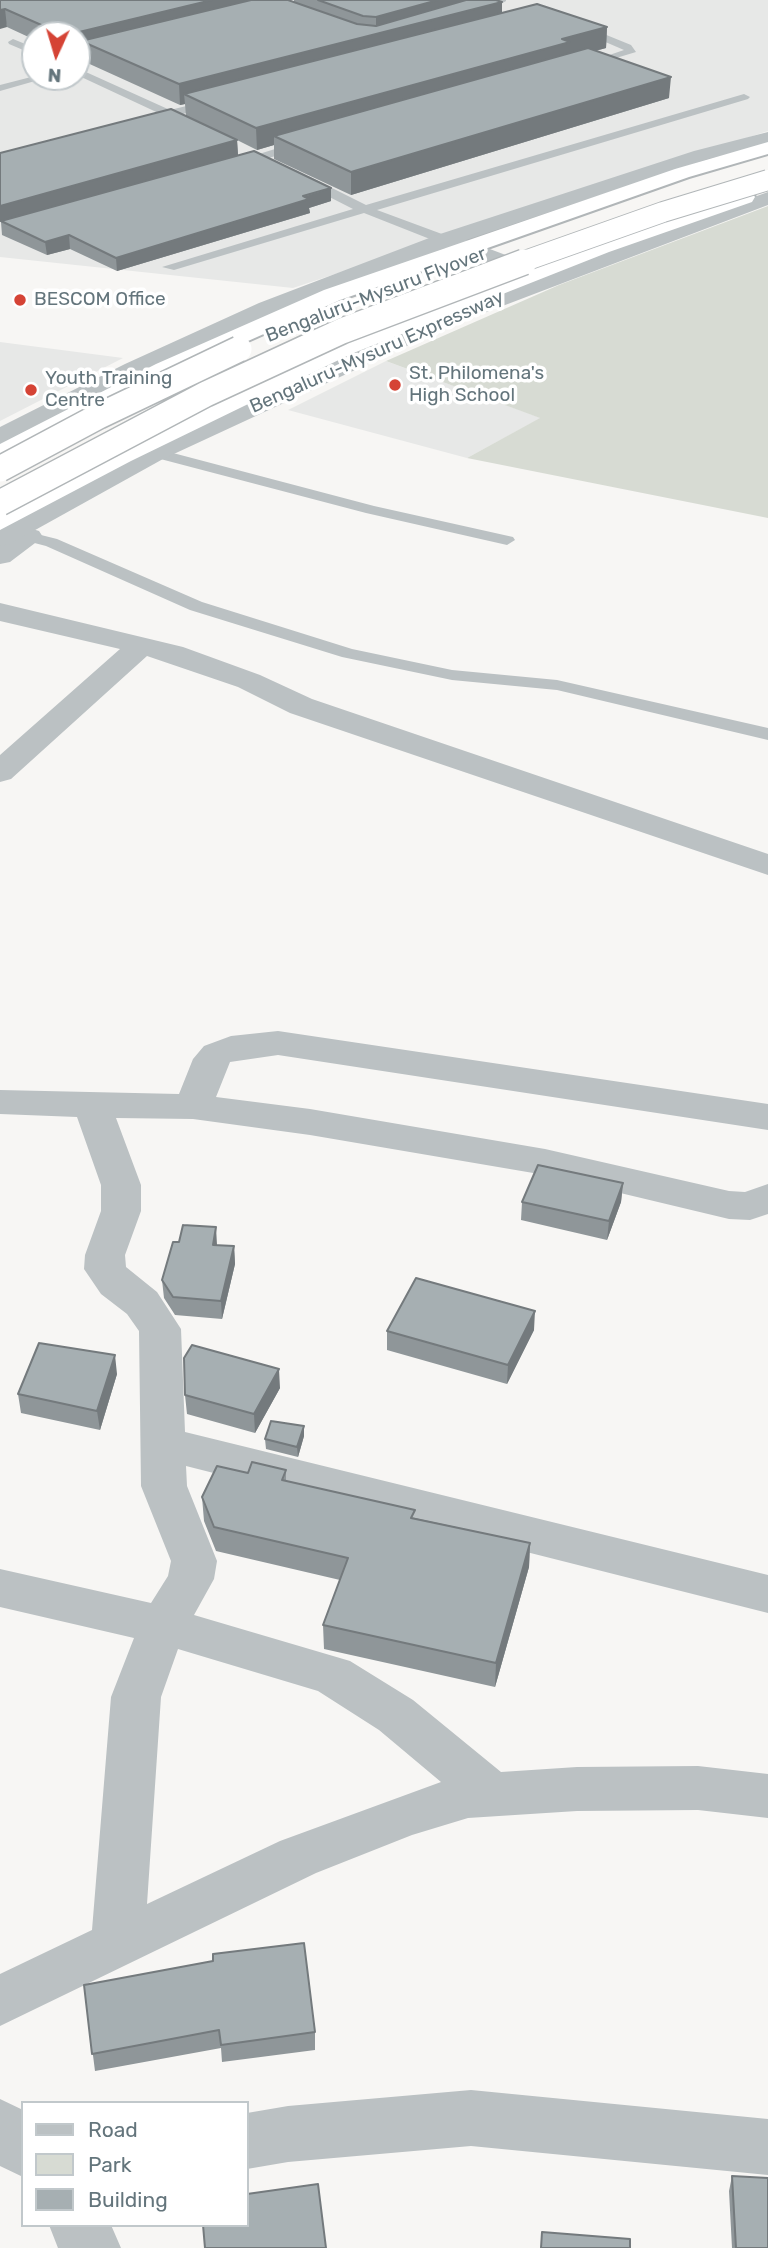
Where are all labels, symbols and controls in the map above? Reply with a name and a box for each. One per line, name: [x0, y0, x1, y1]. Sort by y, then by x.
north arrow: [21, 21, 91, 91]
text: N: [47, 64, 62, 87]
street label: Bengaluru-Mysuru Flyover: [262, 242, 490, 348]
street label: Bengaluru-Mysuru Expressway: [246, 286, 508, 418]
place label: BESCOM Office: [34, 289, 166, 311]
marker: BESCOM Office: [12, 292, 28, 308]
place label: St. Philomena's High School: [409, 363, 544, 407]
place label: Youth Training Centre: [45, 368, 172, 412]
marker: St. Philomena's High School: [387, 377, 403, 393]
marker: Youth Training Centre: [23, 382, 39, 398]
legend: [21, 2101, 248, 2227]
text: Road: [88, 2117, 138, 2142]
text: Park: [88, 2152, 132, 2177]
text: Building: [88, 2187, 168, 2212]

